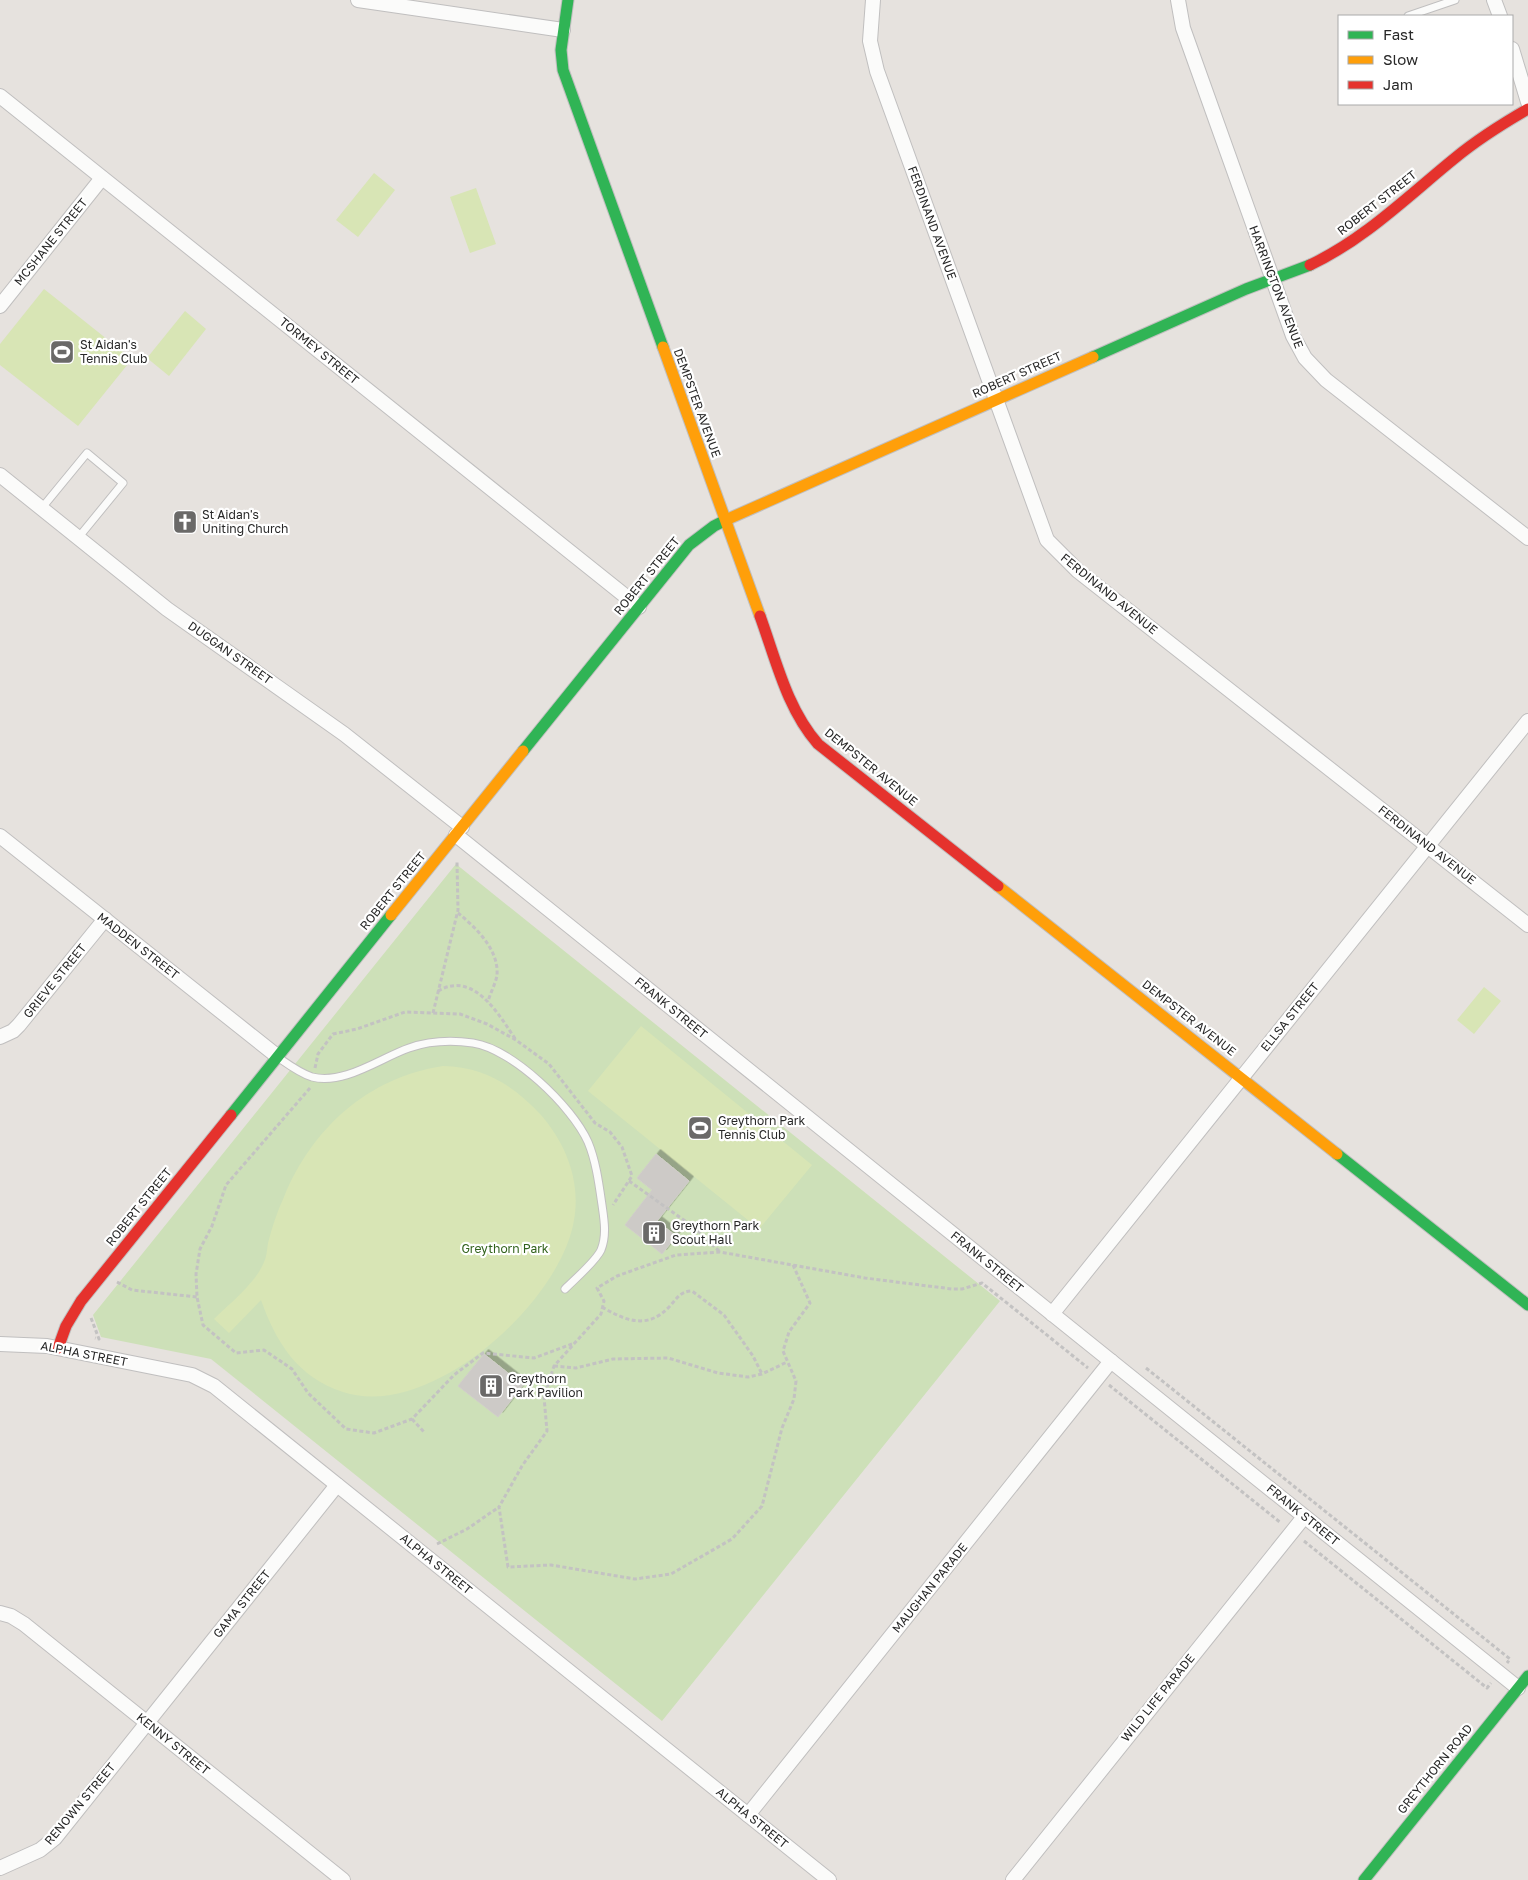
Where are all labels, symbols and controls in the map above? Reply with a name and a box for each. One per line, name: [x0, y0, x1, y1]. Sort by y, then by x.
legend: [1338, 15, 1513, 105]
text: Fast: [1383, 25, 1414, 43]
text: Slow: [1383, 50, 1418, 68]
text: Jam: [1383, 75, 1413, 93]
street label: FERDINAND AVENUE: [905, 164, 960, 282]
street label: ROBERT STREET: [1334, 167, 1420, 238]
street label: MCSHANE STREET: [11, 195, 91, 288]
street label: HARRINGTON AVENUE: [1246, 223, 1307, 350]
street label: TORMEY STREET: [276, 314, 363, 388]
place label: St Aidan's Tennis Club: [80, 337, 147, 366]
sports icon: St Aidan's Tennis Club: [49, 339, 75, 365]
street label: DEMPSTER AVENUE: [671, 346, 724, 459]
street label: ROBERT STREET: [970, 348, 1064, 401]
place label: St Aidan's Uniting Church: [202, 507, 288, 536]
church icon: St Aidan's Uniting Church: [172, 509, 198, 535]
street label: ROBERT STREET: [610, 533, 683, 618]
street label: FERDINAND AVENUE: [1058, 550, 1161, 637]
street label: DUGGAN STREET: [185, 618, 276, 688]
street label: DEMPSTER AVENUE: [822, 725, 921, 809]
street label: FERDINAND AVENUE: [1375, 802, 1479, 887]
street label: ROBERT STREET: [356, 848, 429, 933]
street label: MADDEN STREET: [94, 909, 183, 983]
street label: GRIEVE STREET: [20, 940, 90, 1021]
street label: FRANK STREET: [632, 974, 711, 1042]
street label: DEMPSTER AVENUE: [1139, 976, 1239, 1059]
street label: ELLSA STREET: [1257, 979, 1322, 1054]
place label: Greythorn Park Tennis Club: [718, 1113, 805, 1142]
sports icon: Greythorn Park Tennis Club: [687, 1115, 713, 1141]
street label: ROBERT STREET: [102, 1164, 175, 1249]
place label: Greythorn Park Scout Hall: [672, 1218, 759, 1247]
building icon: Greythorn Park Scout Hall: [641, 1220, 667, 1246]
street label: FRANK STREET: [948, 1228, 1027, 1296]
park label: Greythorn Park: [461, 1241, 549, 1256]
street label: ALPHA STREET: [39, 1338, 129, 1369]
place label: Greythorn Park Pavilion: [508, 1371, 583, 1400]
building icon: Greythorn Park Pavilion: [478, 1373, 504, 1399]
street label: FRANK STREET: [1264, 1481, 1343, 1549]
street label: ALPHA STREET: [397, 1530, 476, 1598]
street label: MAUGHAN PARADE: [889, 1540, 970, 1636]
street label: GAMA STREET: [210, 1566, 274, 1641]
street label: WILD LIFE PARADE: [1118, 1651, 1198, 1745]
street label: KENNY STREET: [134, 1709, 213, 1778]
street label: GREYTHORN ROAD: [1394, 1721, 1475, 1817]
street label: RENOWN STREET: [41, 1759, 119, 1848]
street label: ALPHA STREET: [713, 1784, 792, 1852]

